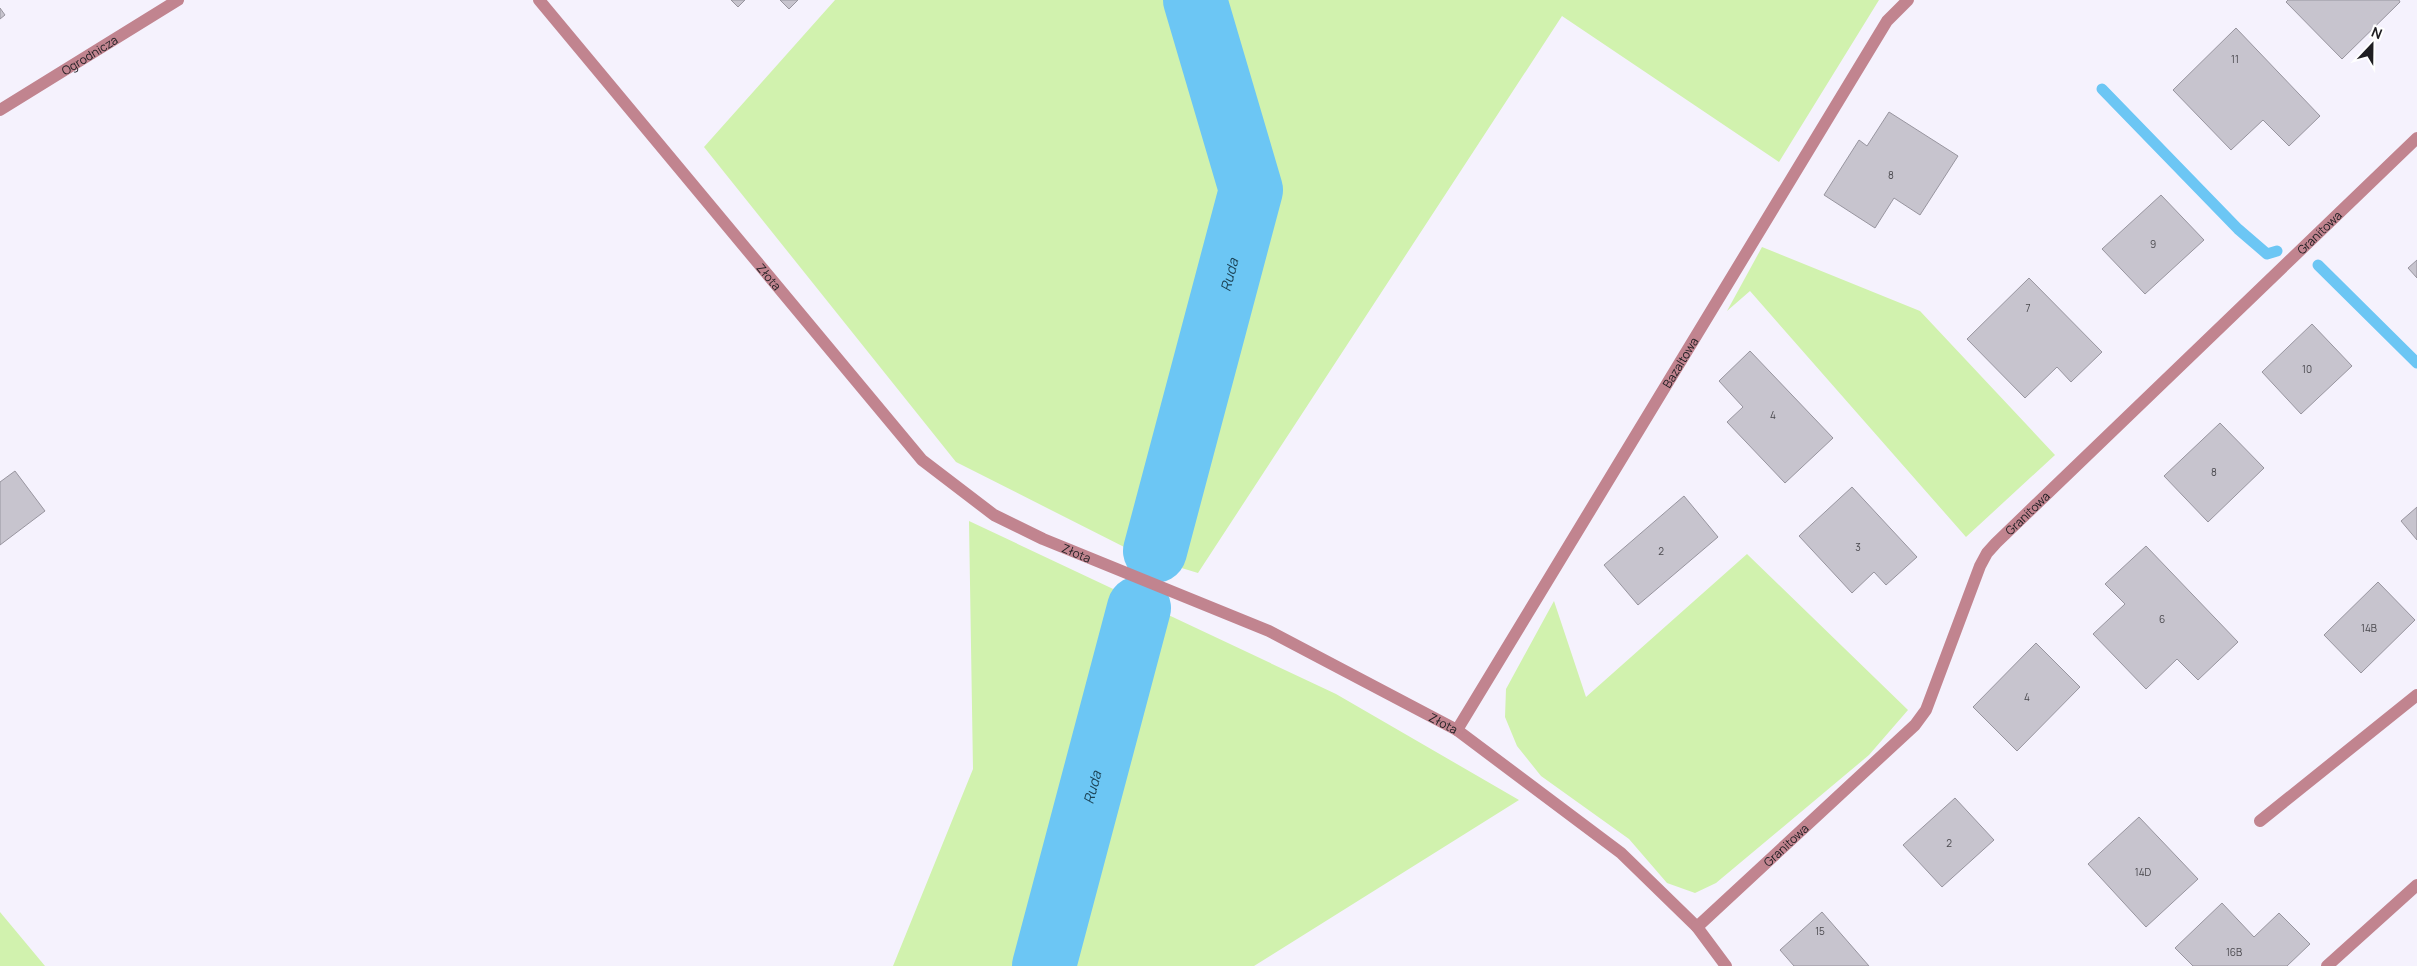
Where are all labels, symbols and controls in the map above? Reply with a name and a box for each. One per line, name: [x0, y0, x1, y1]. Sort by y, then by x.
north arrow: [2347, 20, 2397, 70]
text: N: [2369, 22, 2385, 43]
street label: Ogrodnicza: [58, 31, 121, 79]
house number: 11: [2231, 52, 2239, 66]
house number: 8: [1888, 168, 1894, 182]
street label: Granitowa: [2293, 207, 2345, 258]
house number: 9: [2150, 237, 2156, 251]
water label: Ruda: [1215, 255, 1242, 293]
street label: Złota: [753, 260, 786, 294]
house number: 7: [2025, 301, 2031, 315]
street label: Bazaltowa: [1658, 334, 1702, 391]
house number: 10: [2302, 362, 2312, 376]
house number: 4: [1770, 408, 1776, 422]
house number: 8: [2211, 465, 2217, 479]
street label: Granitowa: [2001, 487, 2053, 539]
street label: Złota: [1059, 539, 1094, 566]
house number: 3: [1855, 540, 1861, 554]
house number: 2: [1658, 544, 1664, 558]
house number: 6: [2159, 612, 2165, 626]
house number: 14B: [2361, 621, 2377, 635]
house number: 4: [2024, 690, 2030, 704]
street label: Złota: [1426, 708, 1461, 737]
water label: Ruda: [1078, 768, 1105, 806]
street label: Granitowa: [1759, 819, 1812, 870]
house number: 2: [1946, 836, 1952, 850]
house number: 14D: [2135, 865, 2152, 879]
house number: 15: [1815, 924, 1825, 938]
house number: 16B: [2226, 945, 2242, 959]

